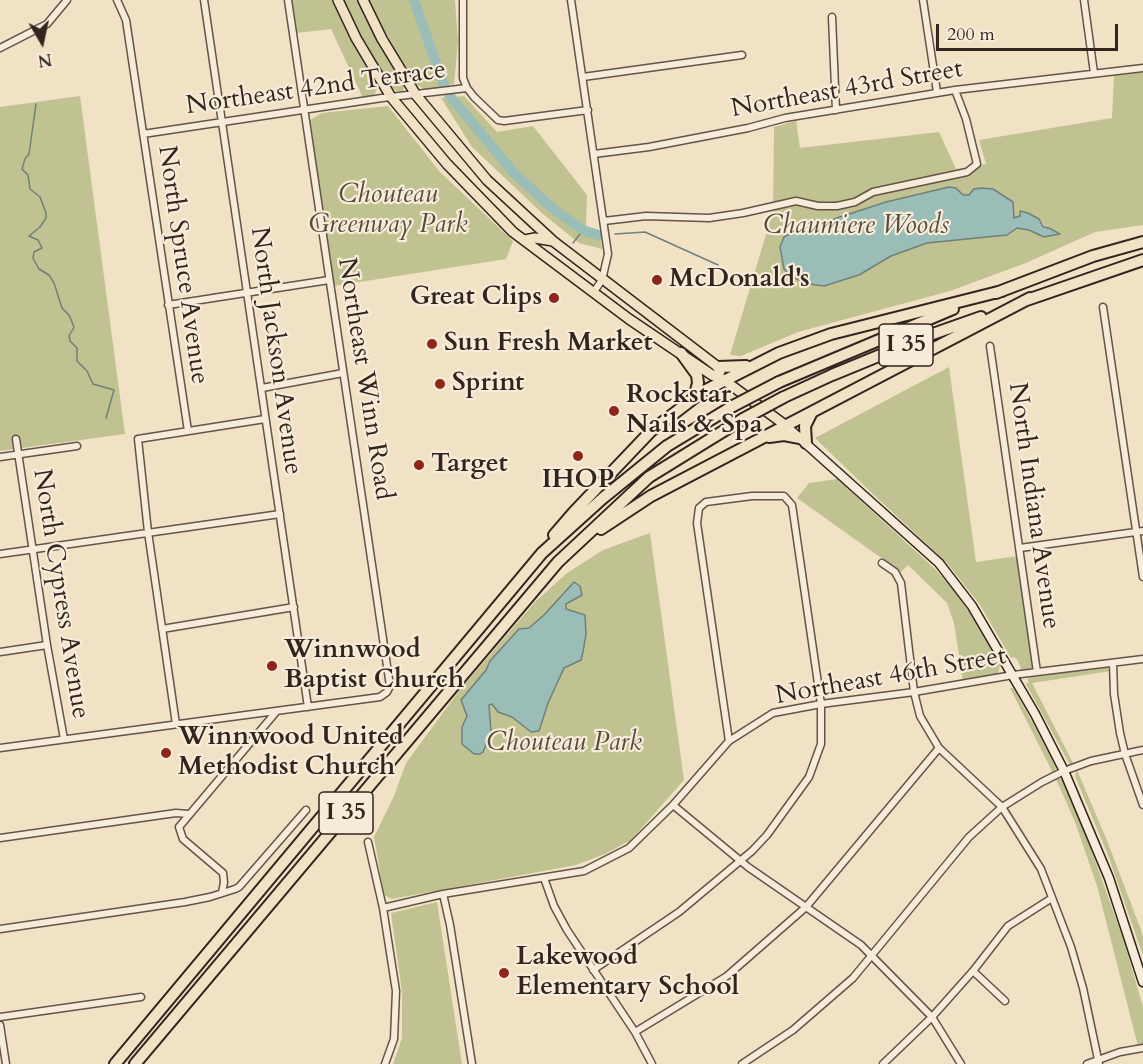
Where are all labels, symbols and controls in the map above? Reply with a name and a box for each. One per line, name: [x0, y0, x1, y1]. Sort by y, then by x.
north arrow: [12, 12, 72, 72]
scale bar: [939, 12, 1120, 50]
text: 200 m: [947, 22, 995, 47]
text: N: [36, 48, 53, 72]
street label: Northeast 43rd Street: [729, 54, 965, 126]
street label: Northeast 42nd Terrace: [184, 55, 448, 123]
street label: North Spruce Avenue: [150, 144, 214, 386]
park label: Chouteau Greenway Park: [308, 180, 468, 242]
park label: Chaumiere Woods: [763, 211, 949, 243]
street label: North Jackson Avenue: [242, 225, 308, 477]
street label: Northeast Winn Road: [329, 256, 399, 502]
place label: McDonald's: [669, 264, 810, 296]
marker: McDonald's: [650, 273, 664, 287]
place label: Great Clips: [410, 282, 542, 314]
marker: Great Clips: [547, 291, 561, 305]
road number: I 35: [879, 324, 933, 366]
place label: Sun Fresh Market: [444, 328, 653, 360]
marker: Sun Fresh Market: [425, 337, 439, 351]
place label: Sprint: [452, 368, 524, 400]
marker: Sprint: [433, 377, 447, 391]
place label: Rockstar Nails & Spa: [626, 380, 763, 442]
street label: North Indiana Avenue: [1000, 381, 1066, 631]
marker: Rockstar Nails & Spa: [607, 404, 621, 418]
place label: Target: [431, 449, 508, 481]
marker: IHOP: [571, 449, 585, 463]
marker: Target: [412, 458, 426, 472]
place label: IHOP: [542, 465, 614, 497]
street label: North Cypress Avenue: [25, 467, 95, 721]
place label: Winnwood Baptist Church: [284, 635, 464, 696]
street label: Northeast 46th Street: [773, 641, 1009, 713]
marker: Winnwood Baptist Church: [265, 659, 279, 673]
place label: Winnwood United Methodist Church: [178, 722, 403, 784]
park label: Chouteau Park: [486, 728, 642, 760]
marker: Winnwood United Methodist Church: [159, 746, 173, 760]
road number: I 35: [319, 792, 373, 834]
place label: Lakewood Elementary School: [516, 942, 739, 1004]
marker: Lakewood Elementary School: [497, 966, 511, 980]

